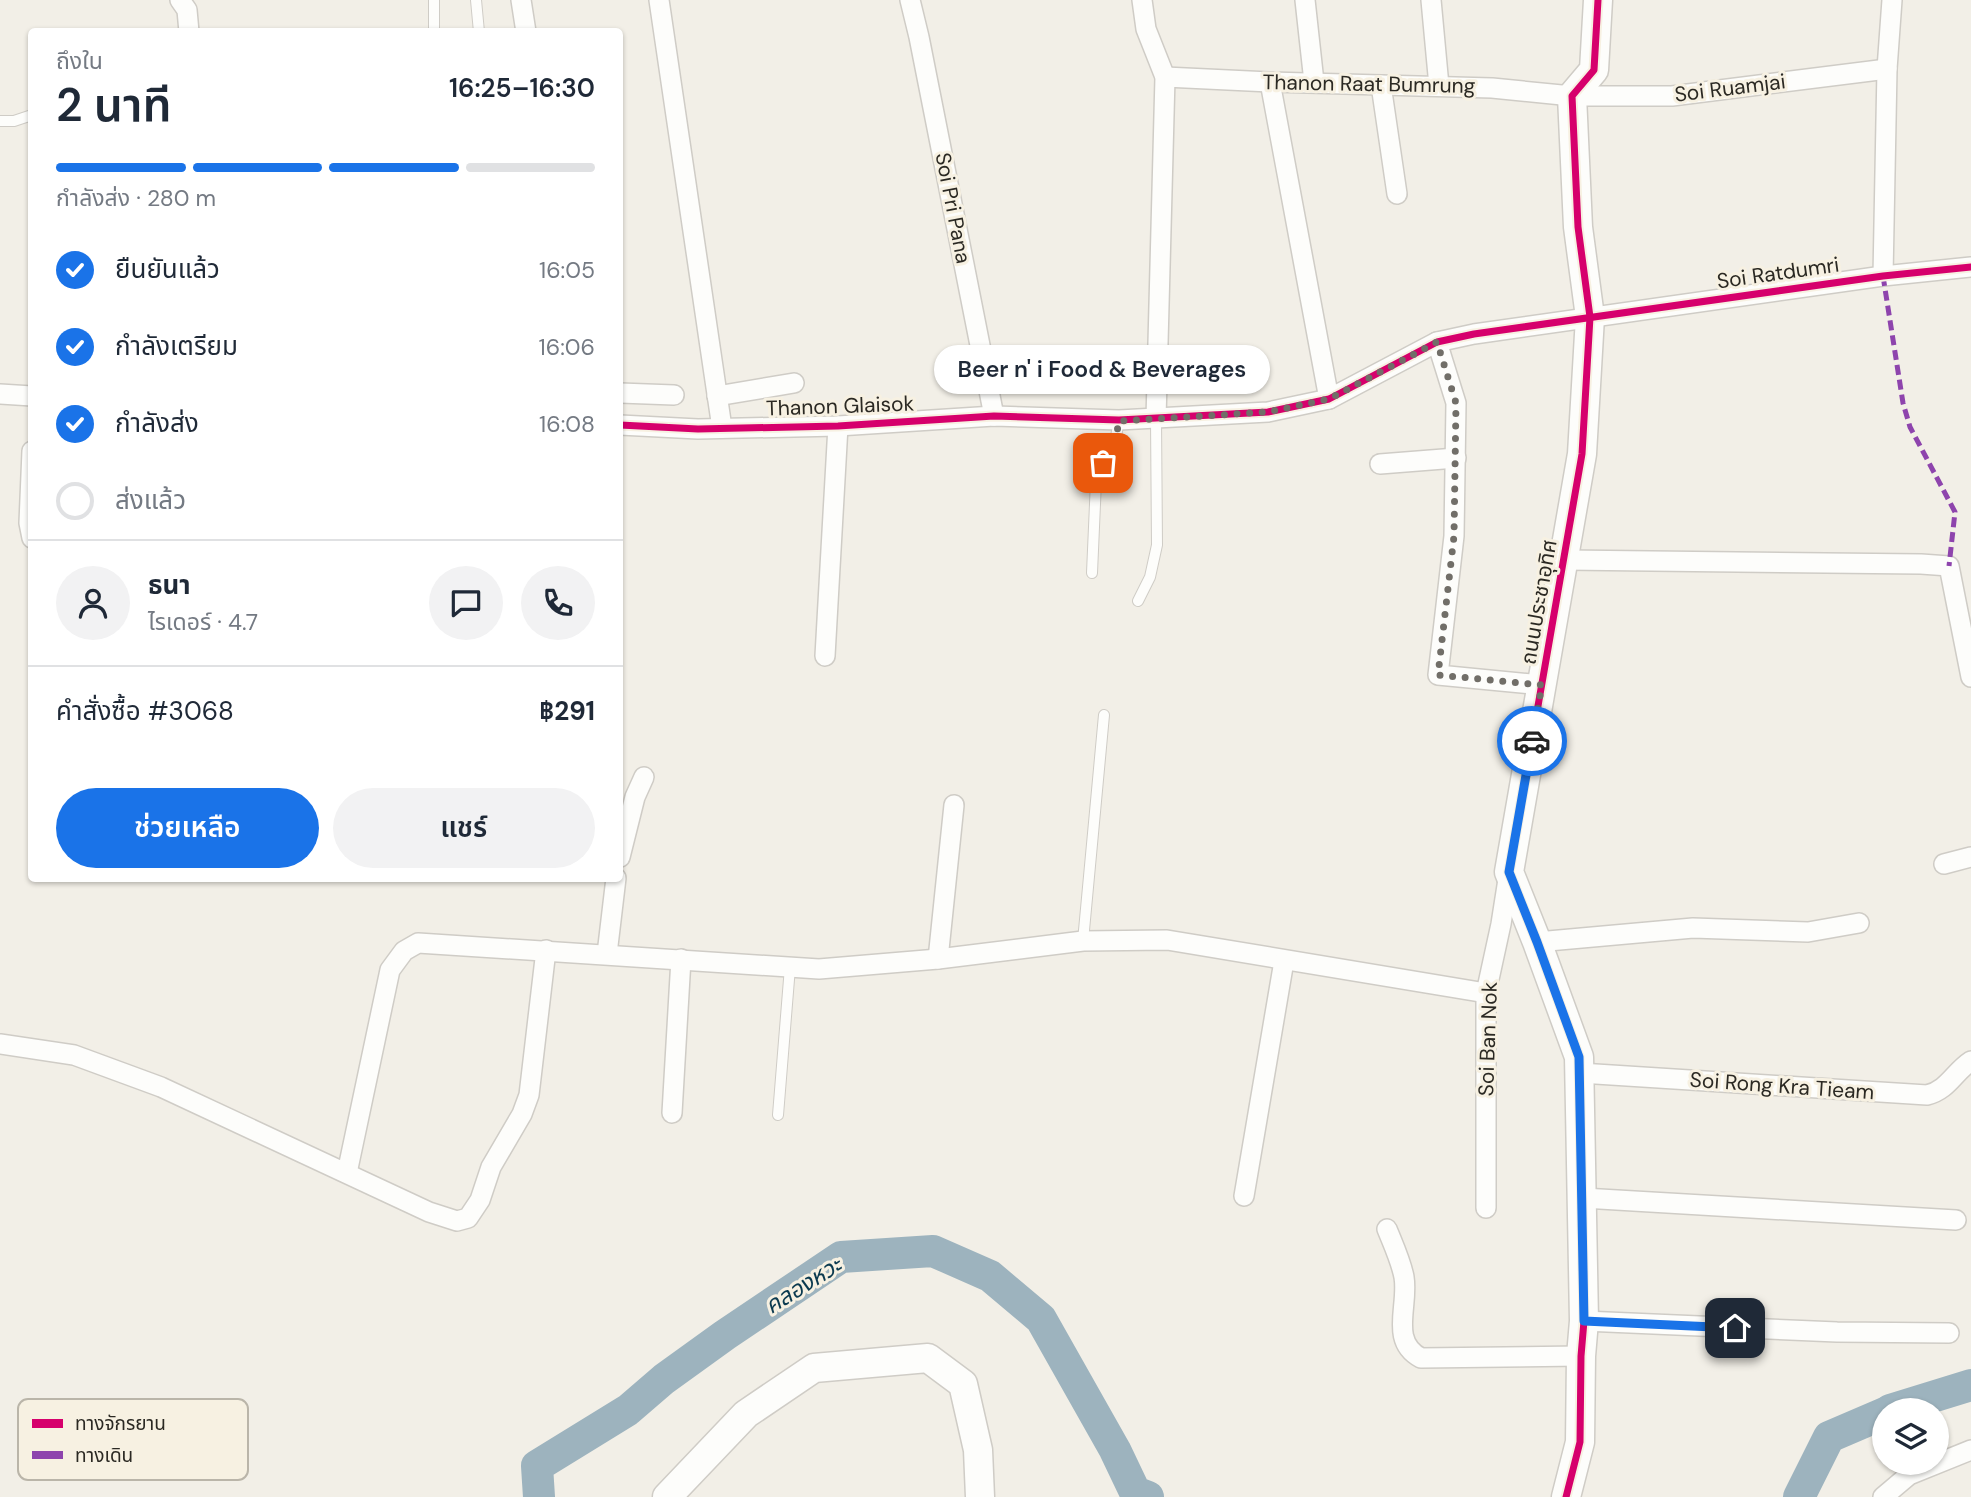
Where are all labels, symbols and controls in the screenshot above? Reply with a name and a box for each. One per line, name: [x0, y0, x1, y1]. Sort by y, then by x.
text: ถึงใน: [56, 46, 103, 76]
street label: Soi Ruamjai: [1673, 67, 1787, 109]
street label: Thanon Raat Bumrung: [1262, 68, 1476, 100]
text: 16:25–16:30: [449, 71, 595, 105]
text: 2 นาที: [56, 75, 171, 135]
street label: Soi Pri Pana: [929, 150, 977, 266]
text: กำลังส่ง · 280 m: [56, 183, 216, 213]
icon: check: [56, 251, 94, 289]
street label: Soi Ratdumri: [1715, 251, 1841, 295]
text: ยืนยันแล้ว: [115, 252, 220, 286]
text: 16:05: [539, 255, 595, 285]
icon: check: [56, 328, 94, 366]
text: กำลังเตรียม: [115, 329, 238, 363]
text: 16:06: [539, 332, 595, 362]
callout: Beer n' i Food & Beverages: [935, 344, 1271, 393]
text: Beer n' i Food & Beverages: [958, 354, 1246, 384]
street label: Thanon Glaisok: [766, 389, 915, 423]
icon: check: [56, 405, 94, 443]
text: กำลังส่ง: [115, 406, 199, 440]
text: 16:08: [539, 409, 595, 439]
pin: [1073, 433, 1133, 493]
icon: bag: [1084, 444, 1122, 482]
text: ส่งแล้ว: [115, 483, 186, 517]
street label: ถนนประชาอุทิศ: [1514, 537, 1564, 667]
button: person: [56, 566, 130, 640]
button: chat: [429, 566, 503, 640]
button: phone: [521, 566, 595, 640]
text: ธนา: [148, 568, 191, 602]
text: ไรเดอร์ · 4.7: [148, 607, 258, 637]
text: คำสั่งซื้อ #3068: [56, 694, 234, 728]
text: ฿291: [539, 694, 595, 728]
courier: [1497, 706, 1567, 776]
icon: car: [1513, 722, 1551, 760]
button: ช่วยเหลือ: [56, 788, 319, 868]
button: แชร์: [333, 788, 595, 868]
street label: Soi Ban Nok: [1472, 981, 1504, 1097]
street label: Soi Rong Kra Tieam: [1689, 1066, 1875, 1106]
water label: คลองหวะ: [759, 1248, 849, 1320]
pin: [1705, 1298, 1765, 1358]
icon: home: [1716, 1309, 1754, 1347]
map controls: [1872, 1398, 1949, 1475]
button: layers: [1872, 1398, 1949, 1475]
legend: [18, 1399, 248, 1480]
text: ทางจักรยาน: [75, 1411, 166, 1436]
text: ทางเดิน: [75, 1443, 133, 1468]

